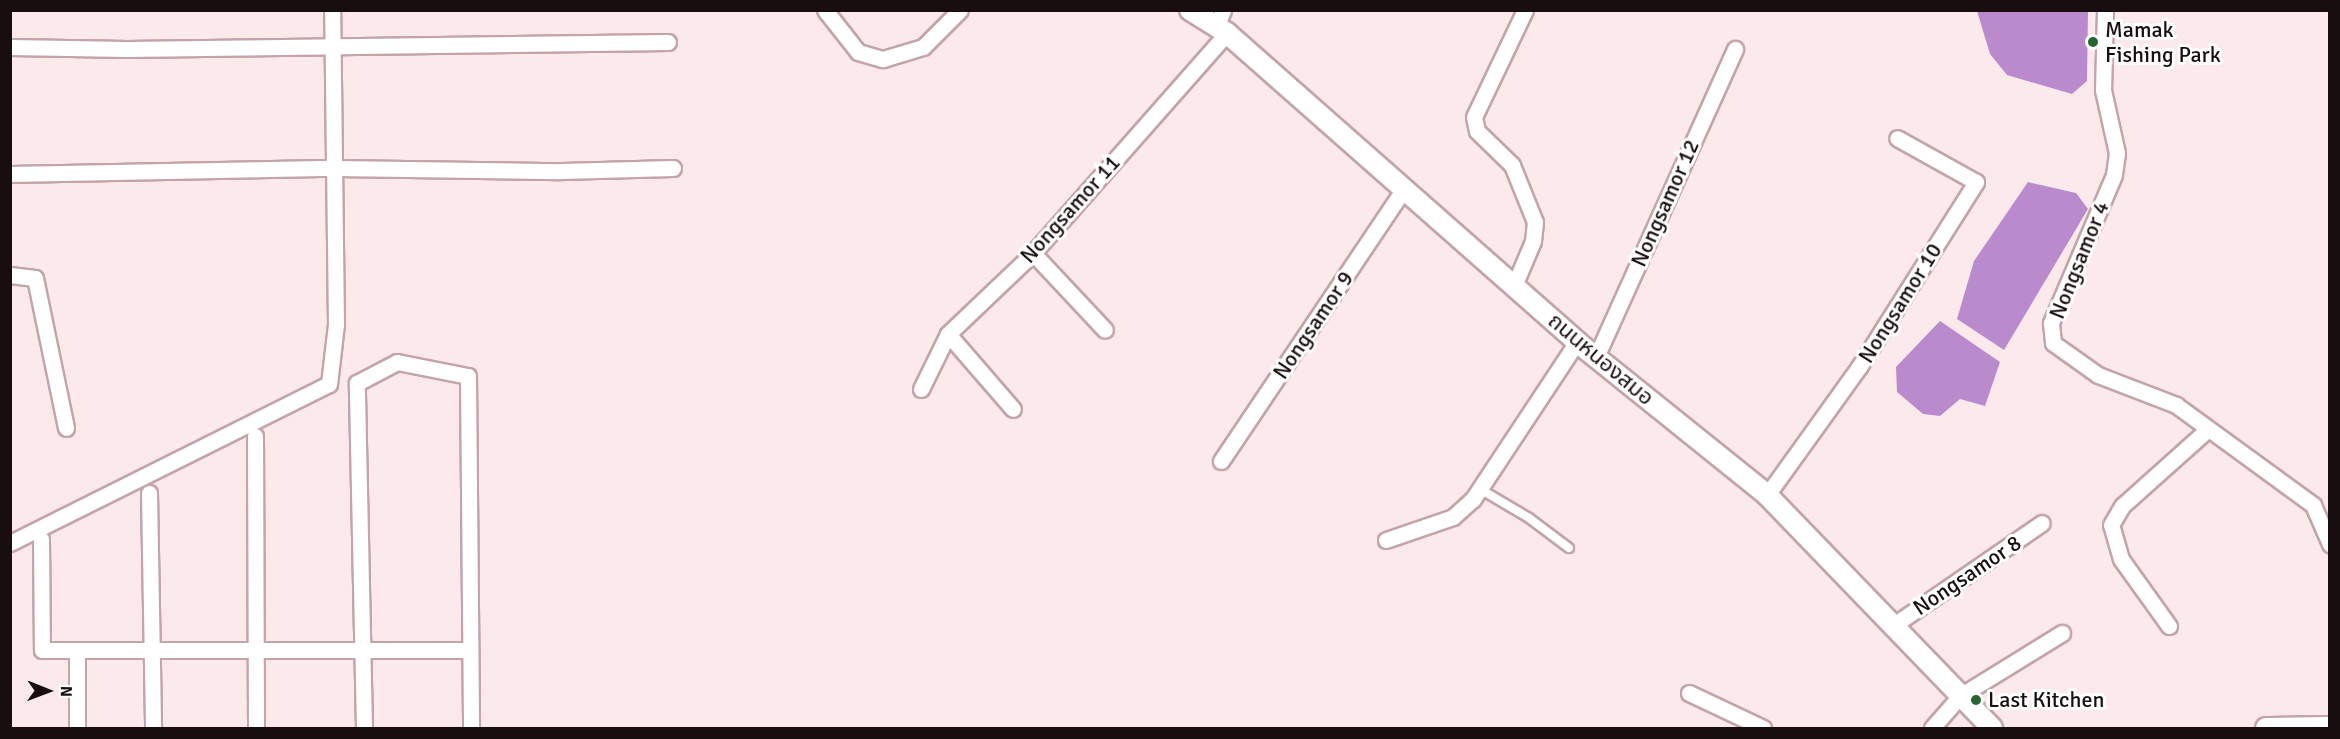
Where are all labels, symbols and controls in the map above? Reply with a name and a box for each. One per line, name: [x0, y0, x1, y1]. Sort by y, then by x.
place label: Mamak Fishing Park: [2105, 16, 2221, 68]
marker: Mamak Fishing Park: [2086, 35, 2100, 49]
street label: Nongsamor 12: [1625, 135, 1705, 271]
street label: Nongsamor 11: [1015, 149, 1125, 269]
street label: Nongsamor 4: [2043, 197, 2115, 323]
street label: Nongsamor 10: [1853, 238, 1947, 368]
street label: Nongsamor 9: [1267, 266, 1359, 384]
street label: ถนนหนองสมอ: [1543, 307, 1659, 411]
street label: Nongsamor 8: [1908, 529, 2026, 621]
north arrow: [18, 661, 78, 721]
text: N: [56, 686, 76, 697]
place label: Last Kitchen: [1988, 687, 2104, 713]
marker: Last Kitchen: [1969, 693, 1983, 707]

